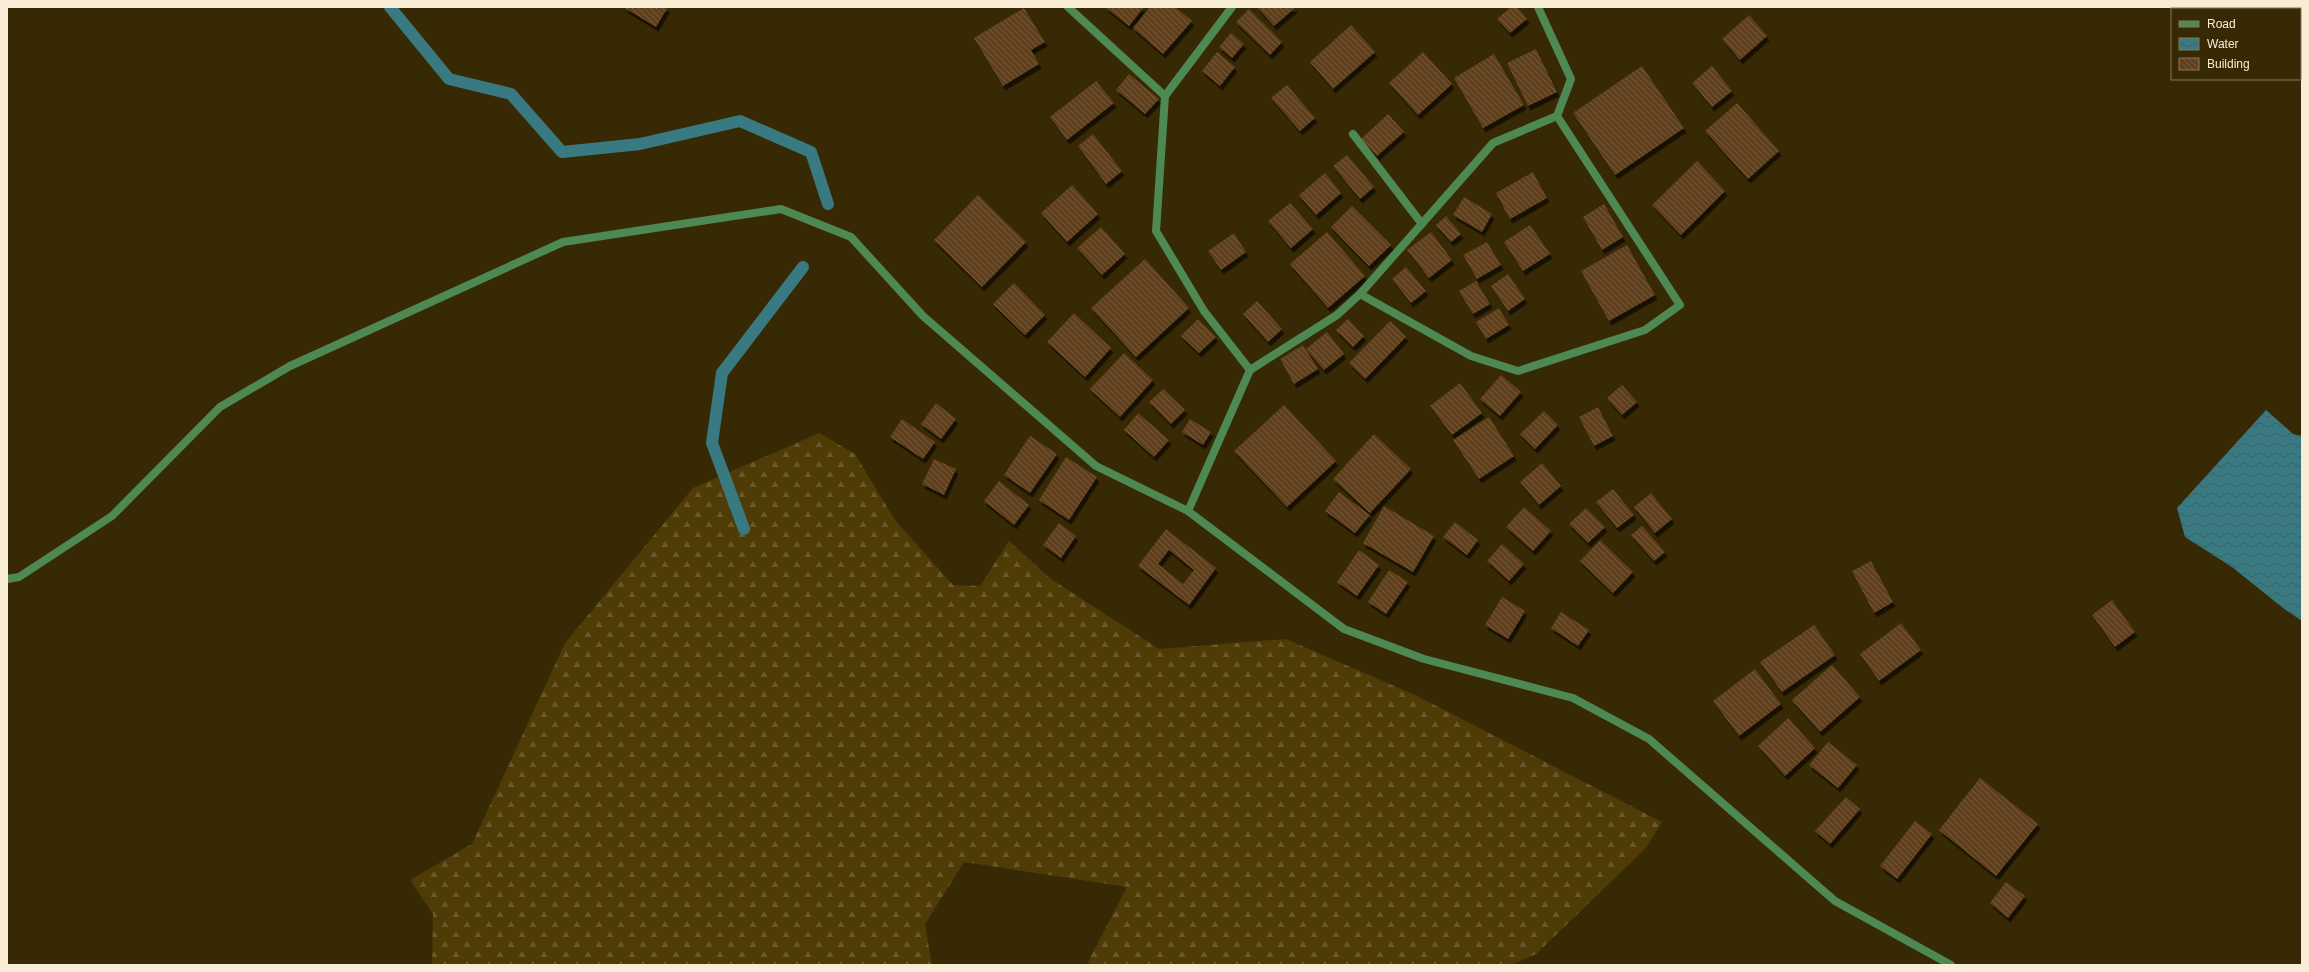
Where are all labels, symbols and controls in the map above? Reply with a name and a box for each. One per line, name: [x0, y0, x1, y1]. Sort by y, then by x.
legend: [2171, 8, 2301, 80]
text: Road: [2207, 17, 2236, 31]
text: Water: [2207, 37, 2239, 51]
text: Building: [2207, 57, 2250, 71]

